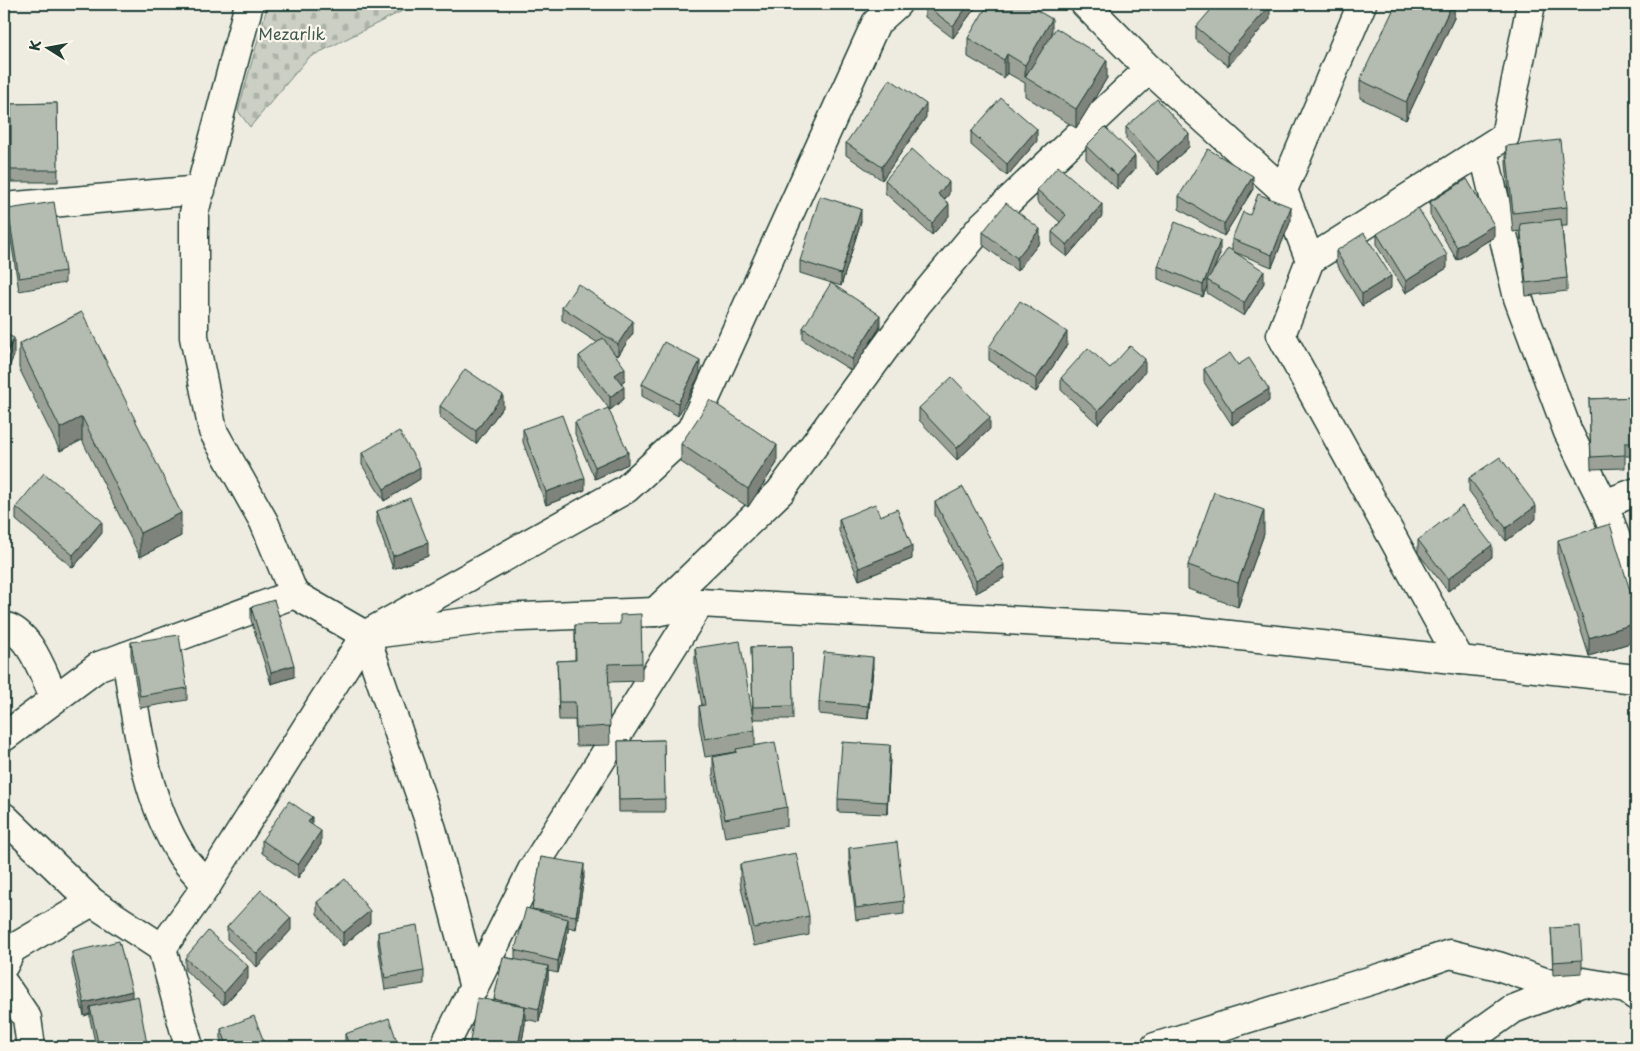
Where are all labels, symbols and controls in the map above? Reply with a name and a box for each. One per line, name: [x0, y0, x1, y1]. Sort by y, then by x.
park label: Mezarlık: [258, 21, 326, 45]
north arrow: [22, 22, 72, 72]
text: K: [23, 38, 46, 52]

